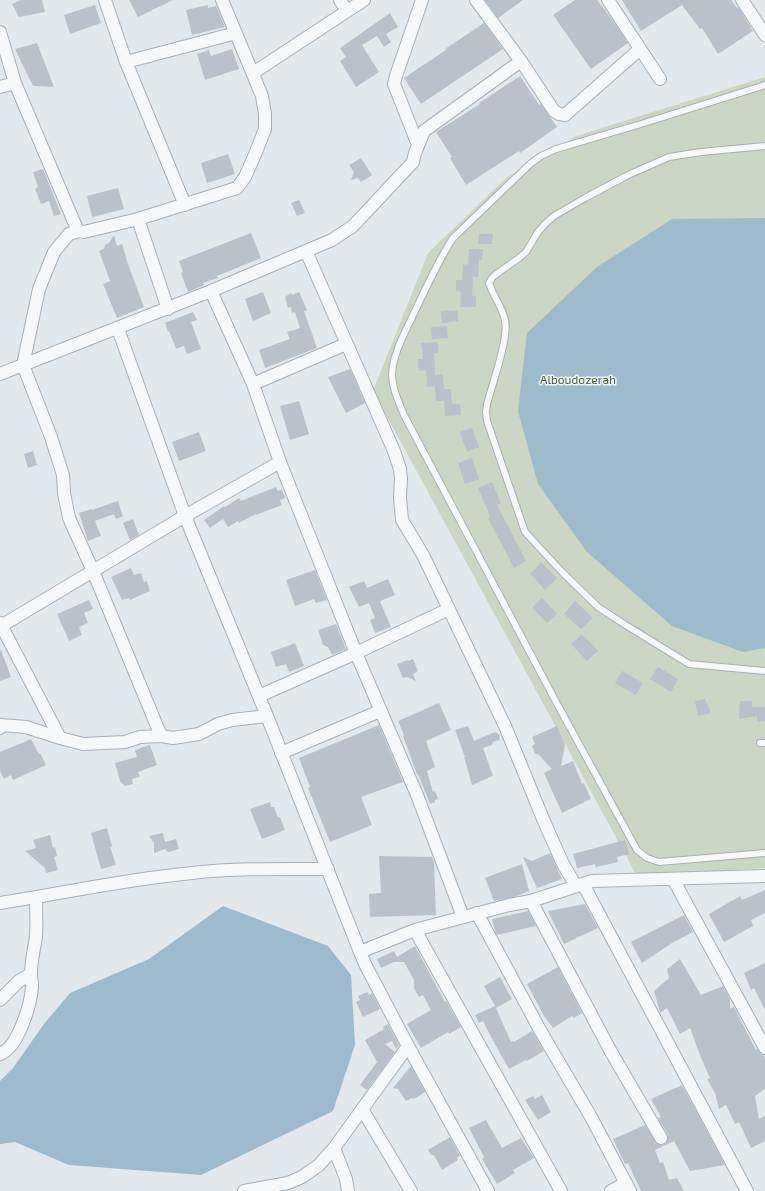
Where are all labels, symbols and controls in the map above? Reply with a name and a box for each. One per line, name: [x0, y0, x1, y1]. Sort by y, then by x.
park label: Alboudozerah: [540, 373, 616, 387]

